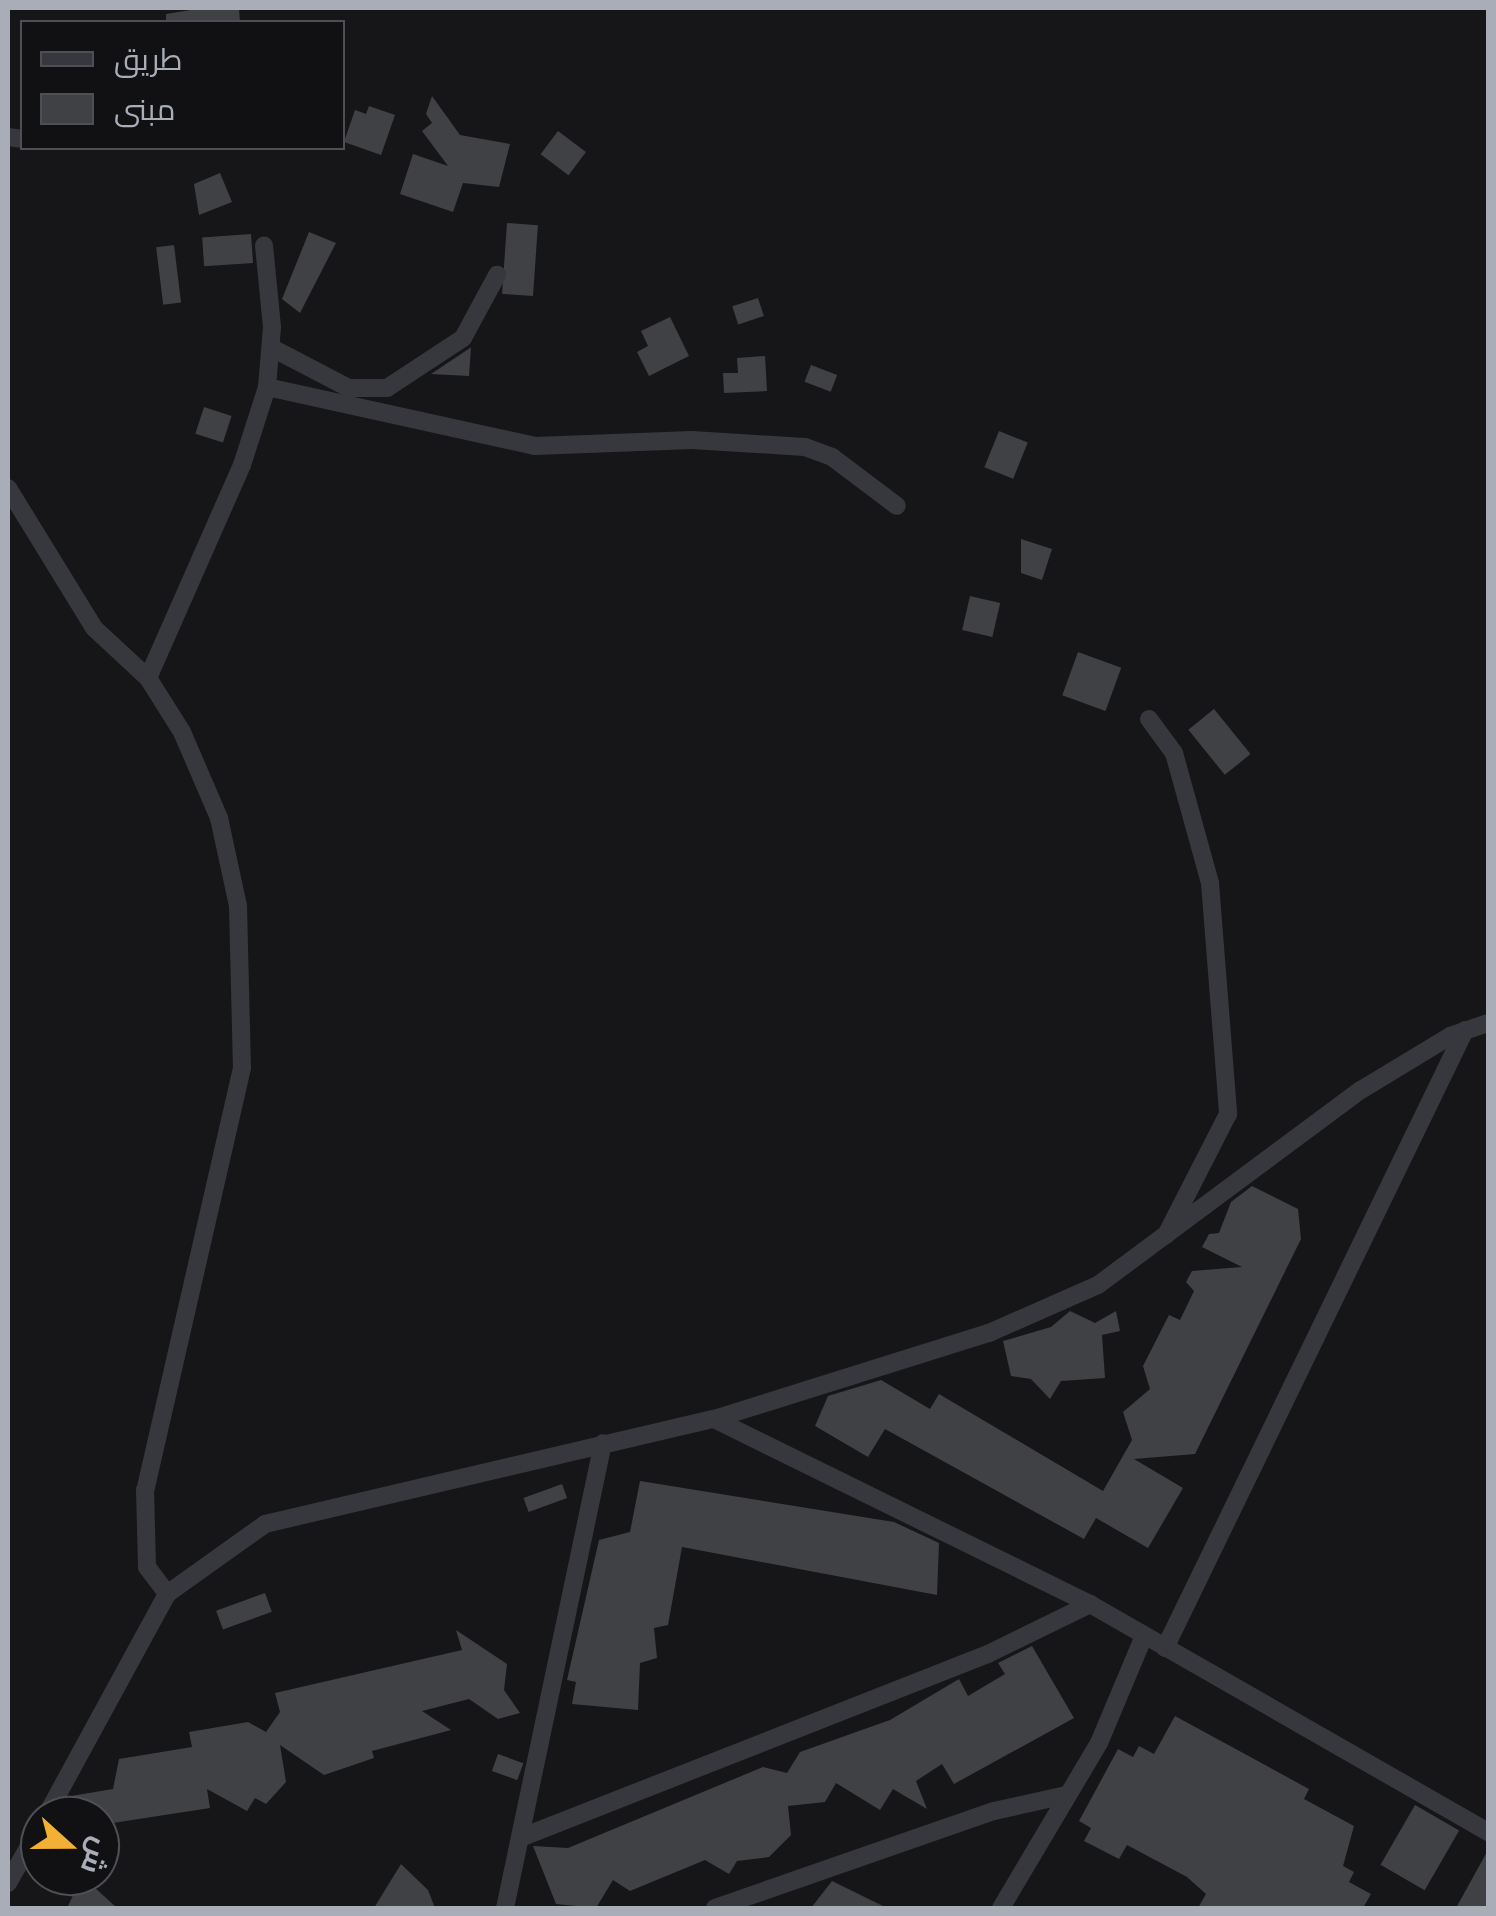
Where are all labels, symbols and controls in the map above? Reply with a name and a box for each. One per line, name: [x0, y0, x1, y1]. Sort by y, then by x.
legend: [20, 20, 345, 150]
text: طريق: [114, 39, 183, 79]
text: مبنى: [114, 89, 175, 129]
north arrow: [20, 1796, 120, 1896]
text: ش: [72, 1832, 120, 1880]

